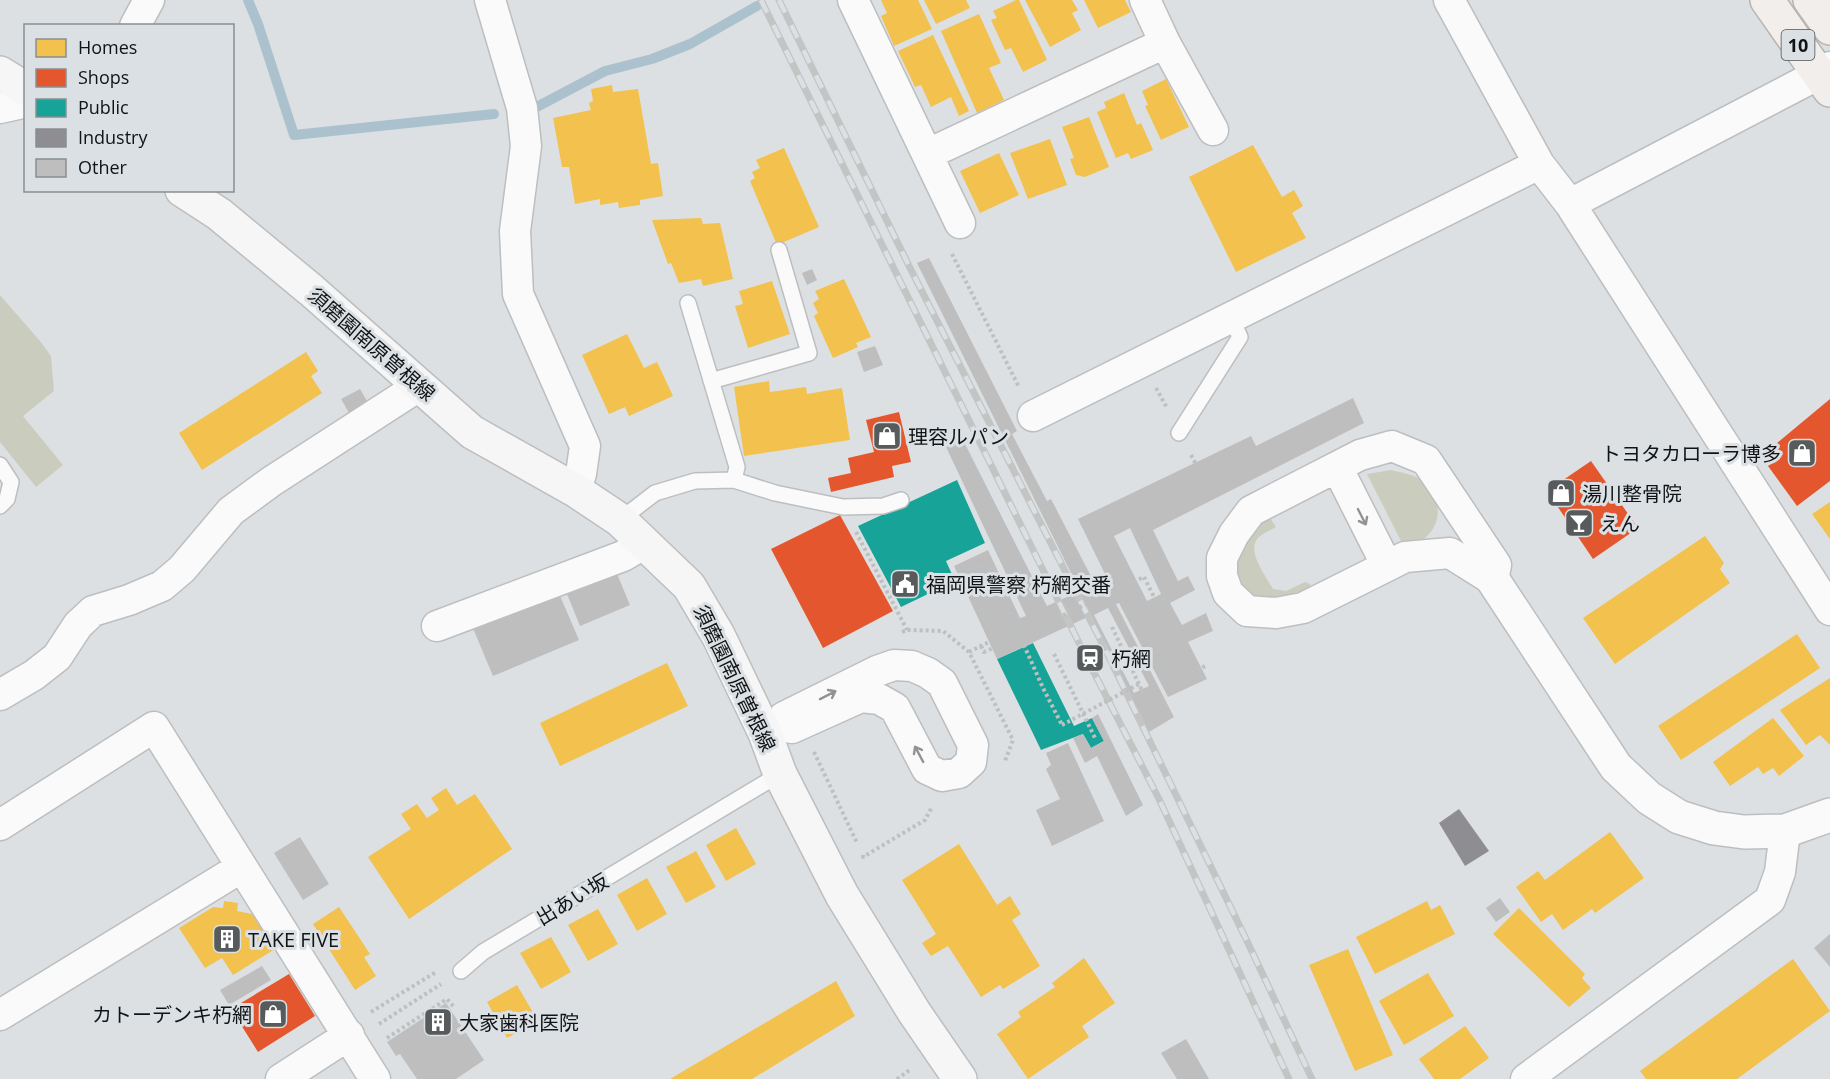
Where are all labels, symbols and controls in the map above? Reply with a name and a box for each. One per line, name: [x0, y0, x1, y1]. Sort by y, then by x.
legend: [24, 24, 234, 192]
road number: 10: [1782, 30, 1814, 60]
text: Homes: [78, 35, 137, 59]
text: Shops: [78, 65, 129, 89]
text: Public: [78, 95, 129, 119]
text: Industry: [78, 125, 148, 149]
text: Other: [78, 155, 128, 179]
street label: 須磨園南原曽根線: [303, 281, 441, 407]
shop icon: 理容ルパン: [871, 420, 903, 452]
place label: 理容ルパン: [908, 423, 1009, 450]
shop icon: トヨタカローラ博多: [1786, 437, 1818, 469]
place label: トヨタカローラ博多: [1601, 440, 1781, 467]
shop icon: 湯川整骨院: [1545, 477, 1577, 509]
place label: 湯川整骨院: [1582, 480, 1682, 507]
one-way arrow: [1357, 507, 1369, 525]
bar icon: えん: [1563, 507, 1595, 539]
place label: えん: [1600, 510, 1640, 537]
public building icon: 福岡県警察 朽網交番: [889, 568, 921, 600]
place label: 福岡県警察 朽網交番: [926, 571, 1111, 598]
street label: 須磨園南原曽根線: [688, 600, 782, 756]
station icon: 朽網: [1074, 642, 1106, 674]
place label: 朽網: [1111, 645, 1151, 672]
one-way arrow: [819, 689, 837, 700]
one-way arrow: [913, 745, 924, 763]
street label: 出あい坂: [531, 867, 613, 931]
building icon: TAKE FIVE: [211, 923, 243, 955]
place label: TAKE FIVE: [248, 926, 339, 953]
shop icon: カトーデンキ朽網: [257, 998, 289, 1030]
place label: カトーデンキ朽網: [92, 1001, 252, 1028]
building icon: 大家歯科医院: [422, 1006, 454, 1038]
place label: 大家歯科医院: [459, 1009, 579, 1036]

